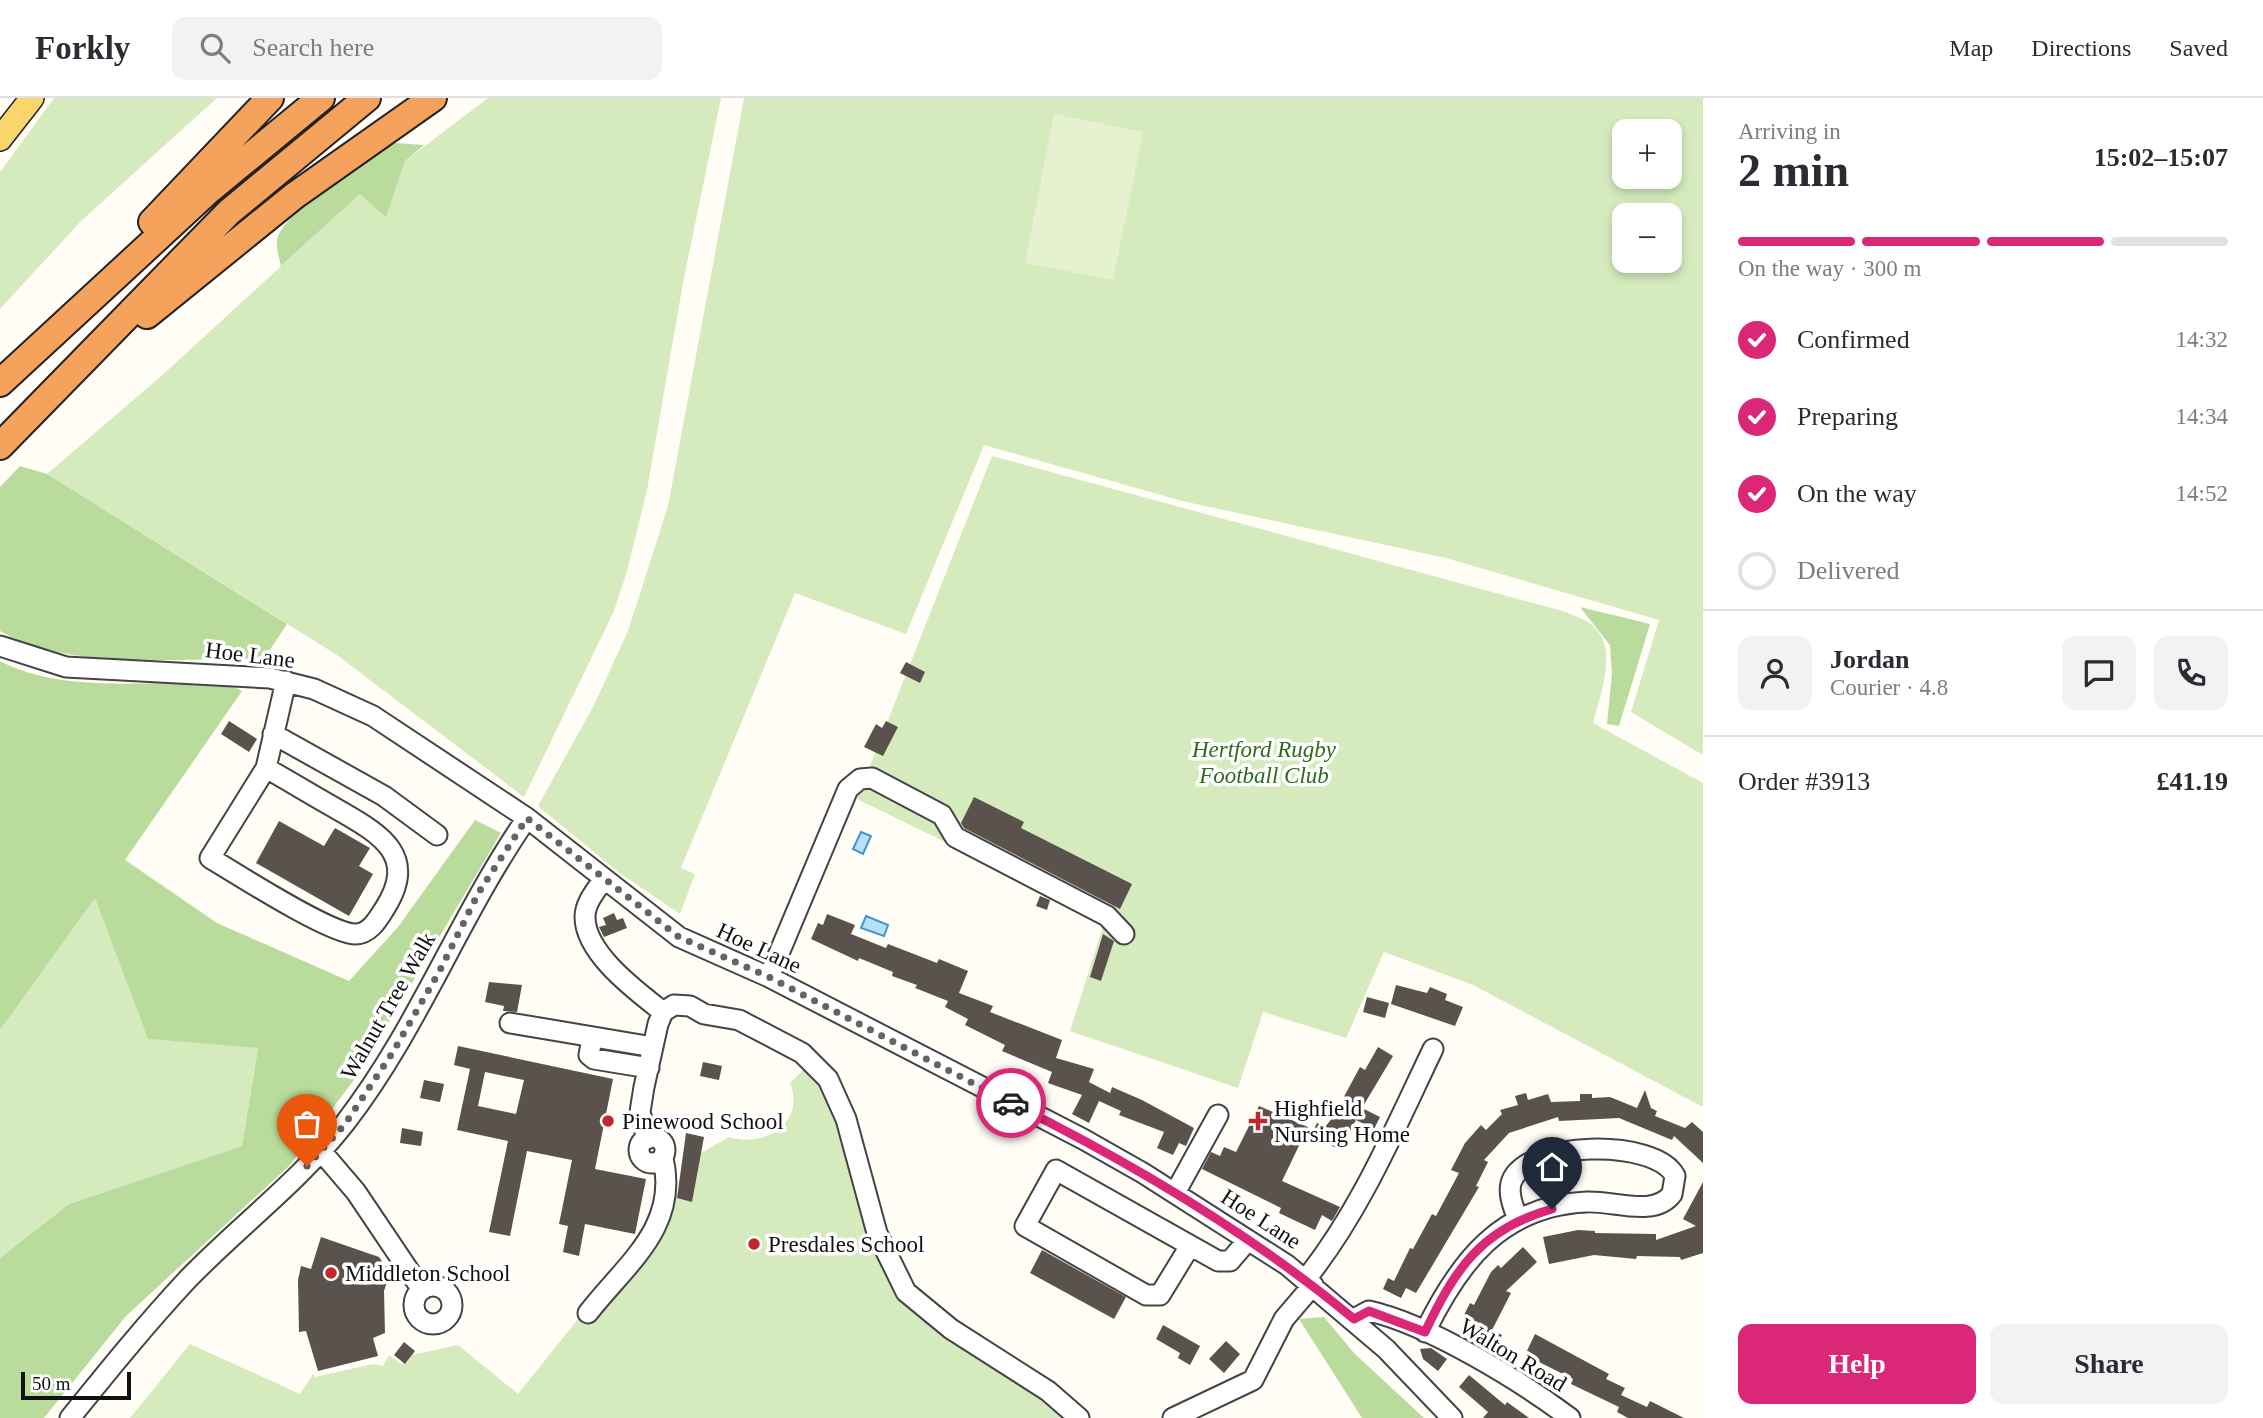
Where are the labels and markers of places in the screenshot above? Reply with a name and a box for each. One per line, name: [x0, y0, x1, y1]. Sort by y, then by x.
pin: [277, 1094, 337, 1166]
place label: Highfield Nursing Home: [1274, 1096, 1410, 1147]
place label: Pinewood School: [622, 1109, 784, 1134]
marker: Highfield Nursing Home: [1248, 1111, 1268, 1131]
marker: Pinewood School: [600, 1113, 616, 1129]
pin: [1522, 1137, 1582, 1209]
place label: Presdales School: [768, 1232, 925, 1257]
marker: Presdales School: [746, 1236, 762, 1252]
place label: Middleton School: [345, 1261, 510, 1286]
marker: Middleton School: [323, 1265, 339, 1281]

